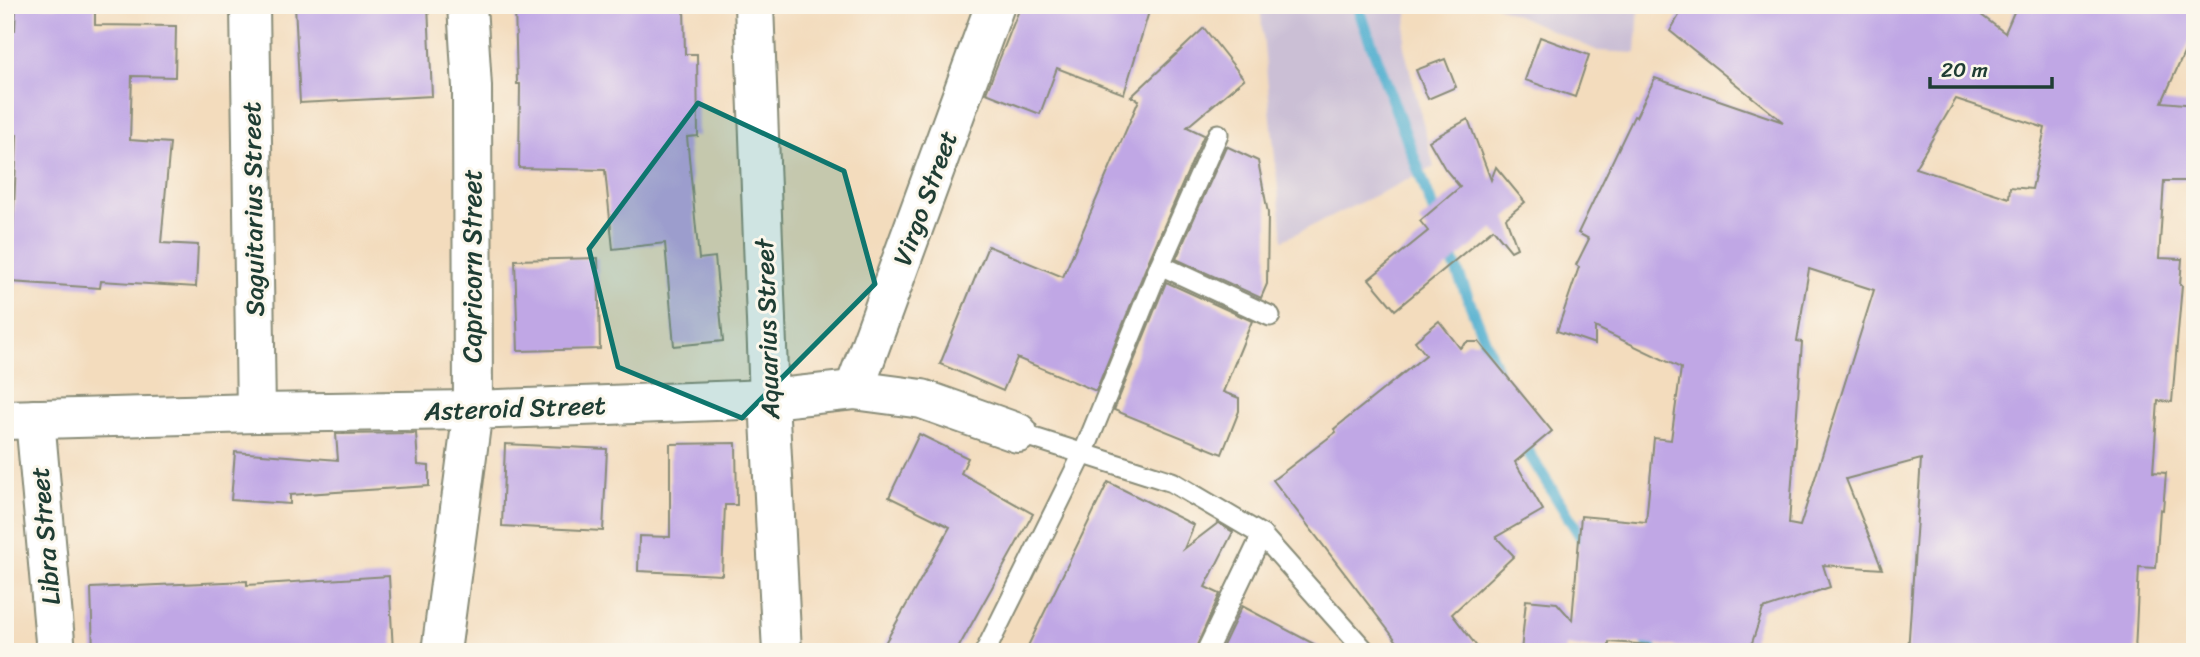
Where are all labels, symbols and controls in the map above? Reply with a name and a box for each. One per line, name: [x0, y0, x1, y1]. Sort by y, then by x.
scale bar: [1930, 46, 2053, 90]
text: 20 m: [1941, 51, 1988, 89]
street label: Saguitarius Street: [228, 101, 278, 317]
street label: Virgo Street: [879, 124, 971, 272]
street label: Capricorn Street: [449, 169, 495, 363]
street label: Aquarius Street: [741, 236, 793, 421]
street label: Asteroid Street: [422, 382, 607, 434]
street label: Libra Street: [16, 465, 74, 607]

